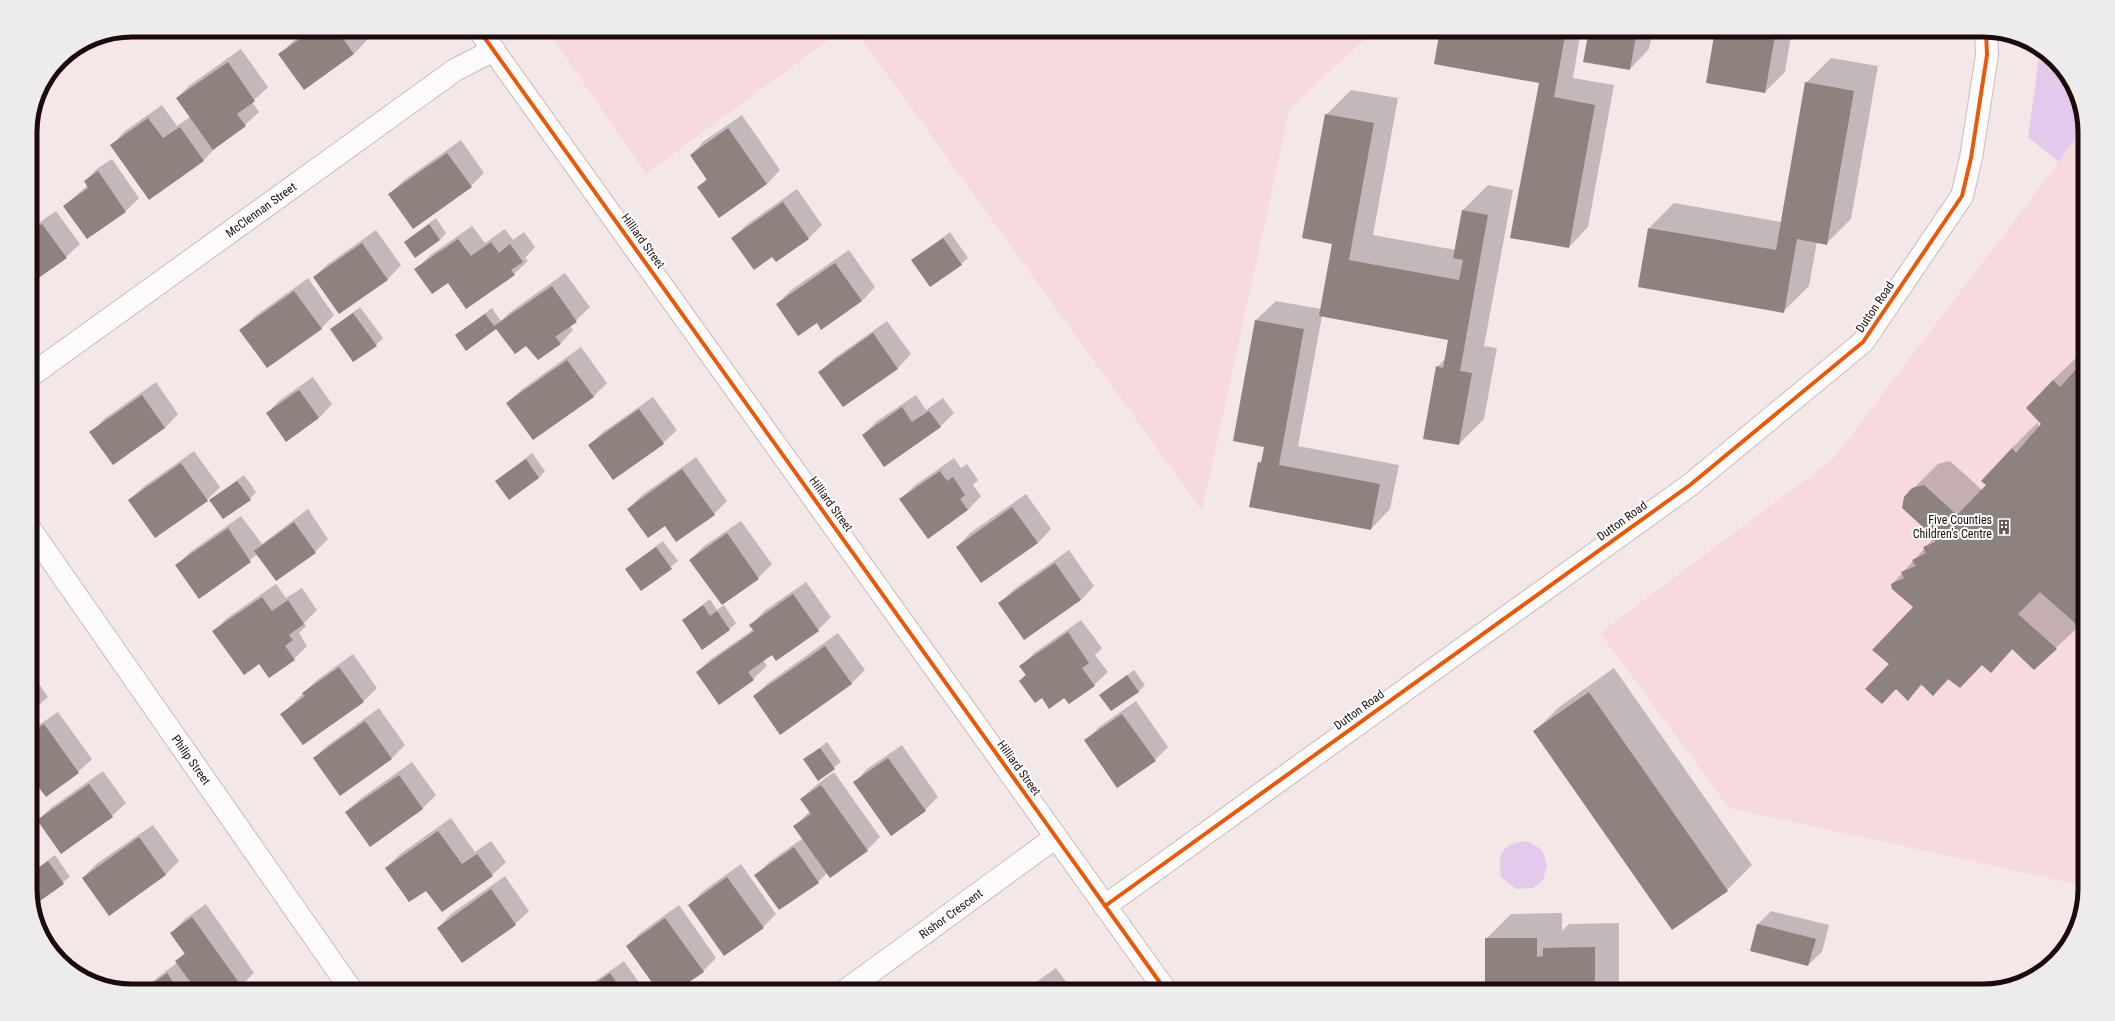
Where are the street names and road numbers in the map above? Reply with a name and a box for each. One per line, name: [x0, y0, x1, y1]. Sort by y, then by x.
street label: McClennan Street: [223, 179, 299, 240]
street label: Hilliard Street: [618, 211, 668, 272]
street label: Dutton Road: [1853, 279, 1897, 335]
street label: Hilliard Street: [806, 474, 856, 535]
street label: Dutton Road: [1594, 498, 1650, 544]
street label: Dutton Road: [1331, 687, 1387, 733]
street label: Philip Street: [169, 732, 213, 788]
street label: Hilliard Street: [994, 738, 1044, 799]
street label: Rishor Crescent: [917, 886, 986, 942]

